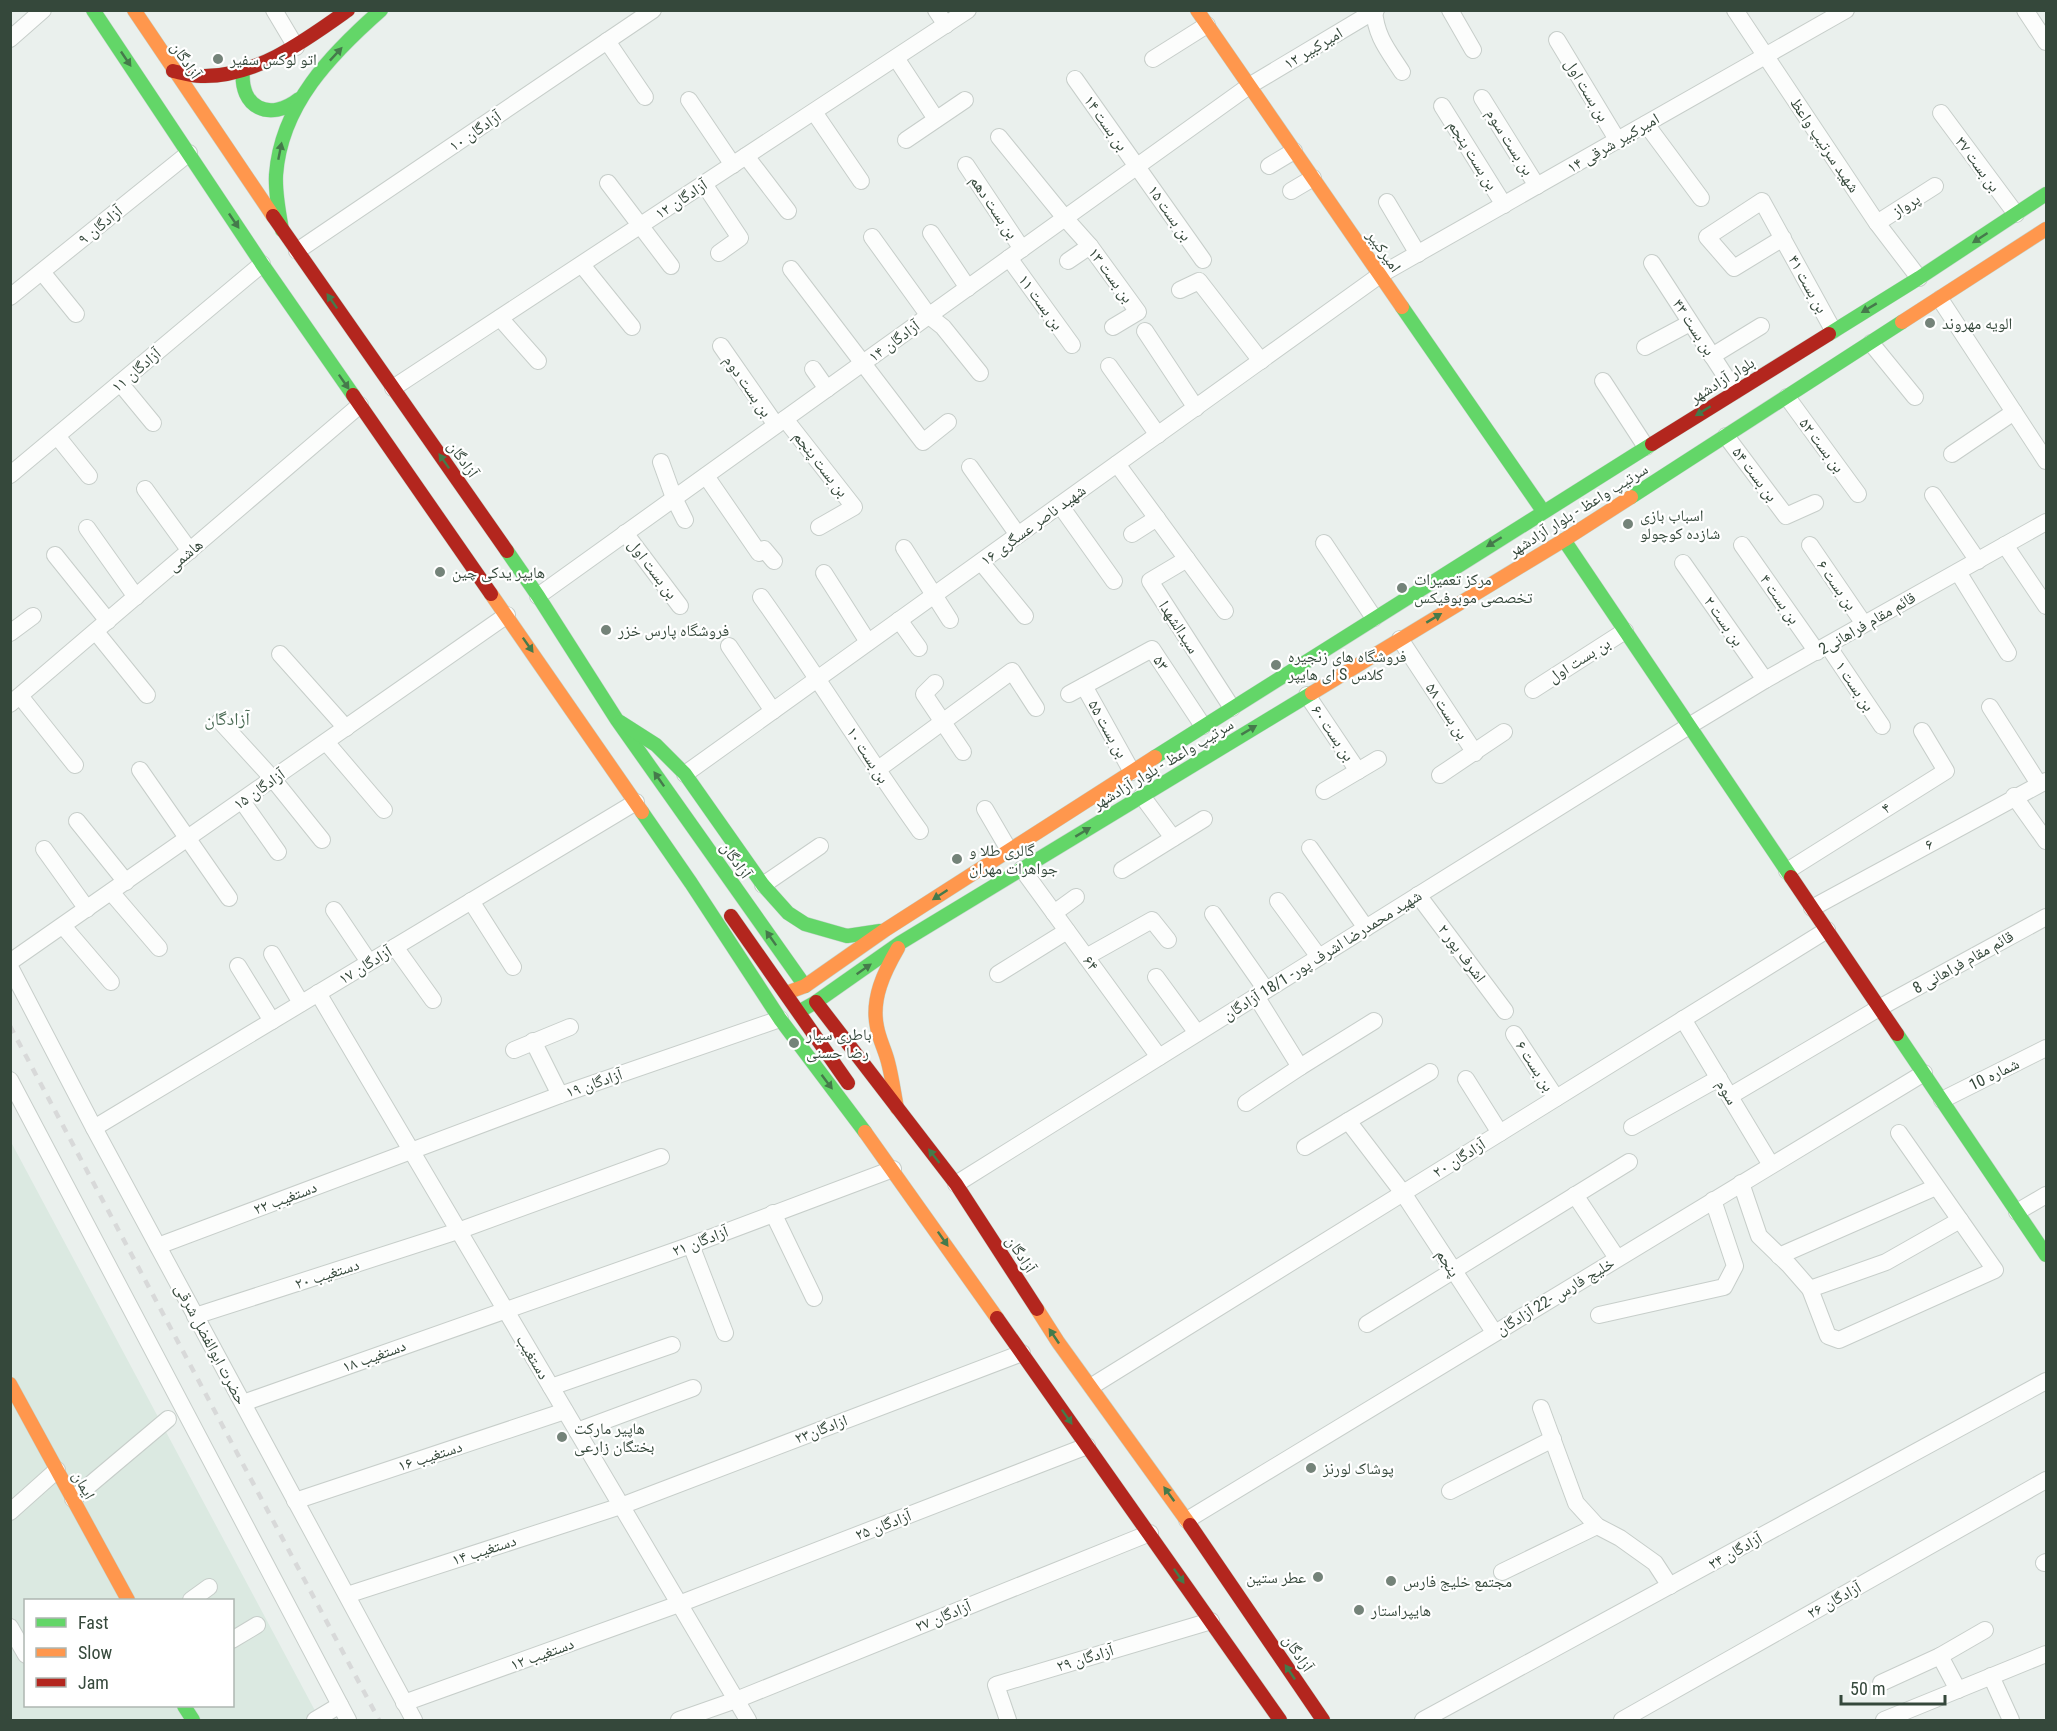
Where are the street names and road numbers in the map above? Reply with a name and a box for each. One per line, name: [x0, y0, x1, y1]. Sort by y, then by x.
street label: امیرکبیر ۱۲: [1280, 23, 1346, 73]
street label: آزادگان: [166, 38, 206, 83]
street label: بن بست اول: [1560, 55, 1613, 125]
street label: بن بست ۱۴: [1079, 92, 1132, 155]
street label: شهید سرتیپ واعظ: [1786, 94, 1864, 196]
street label: بن بست سوم: [1481, 105, 1538, 179]
street label: ۱۰ آزادگان: [445, 106, 506, 156]
street label: ۱۴ امیرکبیر شرقی: [1564, 109, 1663, 178]
street label: بن بست پنجم: [1443, 117, 1502, 194]
street label: بن بست ۳۷: [1951, 133, 2004, 196]
street label: بن بست دهم: [965, 172, 1022, 243]
street label: ۱۲ آزادگان: [651, 175, 712, 224]
street label: بن بست ۱۵: [1143, 182, 1196, 245]
street label: پرواز: [1888, 189, 1924, 221]
street label: ۹ آزادگان: [74, 201, 127, 249]
street label: امیرکبیر: [1362, 226, 1405, 276]
street label: بن بست ۱۳: [1084, 244, 1137, 307]
street label: بن بست ۴۱: [1783, 252, 1832, 317]
street label: بن بست ۱۱: [1014, 271, 1067, 334]
street label: بن بست ۴۳: [1668, 295, 1719, 359]
street label: ۱۴ آزادگان: [865, 316, 925, 367]
street label: ۱۱ آزادگان: [107, 343, 166, 397]
street label: بن بست دوم: [719, 351, 776, 421]
street label: بلوار آزادشهر: [1685, 353, 1758, 408]
street label: بن بست ۵۲: [1794, 414, 1849, 477]
street label: بن بست پنجم: [789, 427, 853, 501]
street label: آزادگان: [443, 437, 483, 482]
street label: بن بست ۵۴: [1727, 443, 1782, 506]
street label: سرتیپ واعظ - بلوار آزادشهر: [1504, 459, 1651, 561]
street label: ۱۶ شهید ناصر عسگری: [977, 481, 1090, 570]
street label: هاشمی: [163, 535, 207, 576]
street label: بن بست اول: [624, 535, 682, 603]
street label: بن بست ۶: [1812, 556, 1861, 614]
street label: بن بست ۴: [1755, 570, 1804, 628]
street label: 2قائم مقام فراهانی: [1815, 588, 1919, 659]
street label: بن بست ۲: [1699, 592, 1748, 650]
street label: سیدالشهدا: [1155, 597, 1203, 657]
street label: بن بست اول: [1544, 633, 1614, 687]
street label: ۵۳: [1149, 652, 1173, 674]
street label: بن بست ۱: [1831, 657, 1879, 715]
street label: بن بست ۵۸: [1421, 679, 1472, 743]
street label: بن بست ۵۵: [1083, 697, 1132, 762]
street label: بن بست ۶۰: [1307, 701, 1359, 765]
street label: سرتیپ واعظ - بلوار آزادشهر: [1088, 714, 1237, 814]
street label: بن بست ۱۰: [842, 723, 893, 787]
street label: ۱۵ آزادگان: [230, 764, 290, 814]
street label: ۴: [1878, 798, 1894, 818]
street label: ۶: [1921, 834, 1937, 854]
street label: آزادگان: [716, 838, 756, 883]
street label: شهید محمدرضا اشرف پور- 18/1 آزادگان: [1219, 886, 1425, 1025]
street label: ۲ اشرف پور: [1434, 920, 1490, 986]
street label: 8 قائم مقام فراهانی: [1909, 926, 2017, 998]
street label: ۱۷ آزادگان: [335, 941, 396, 989]
street label: ۶۴: [1079, 952, 1103, 974]
street label: بن بست ۶: [1511, 1037, 1558, 1095]
street label: شماره 10: [1966, 1054, 2022, 1094]
street label: ۱۹ آزادگان: [563, 1064, 626, 1102]
street label: سوم: [1711, 1076, 1742, 1108]
street label: ۲۰ آزادگان: [1429, 1134, 1490, 1182]
street label: دستغیب ۲۲: [251, 1177, 319, 1219]
street label: ۲۱ آزادگان: [669, 1221, 732, 1261]
street label: آزادگان: [1001, 1232, 1040, 1277]
street label: پنجم: [1431, 1246, 1464, 1281]
street label: خلیج فارس -22 آزادگان: [1492, 1253, 1618, 1340]
street label: دستغیب ۲۰: [292, 1255, 362, 1293]
street label: حضرت ابوالفضل شرقی: [170, 1280, 251, 1408]
street label: دستغیب: [512, 1331, 554, 1383]
street label: دستغیب ۱۸: [340, 1336, 408, 1376]
street label: ۲۳ازادگان: [792, 1410, 850, 1449]
street label: دستغیب ۱۶: [395, 1437, 465, 1475]
street label: ایمان: [68, 1468, 99, 1503]
street label: ۲۵ آزادگان: [852, 1505, 915, 1545]
street label: ۲۴ آزادگان: [1705, 1528, 1767, 1574]
street label: دستغیب ۱۴: [449, 1531, 519, 1569]
street label: ۲۶ آزادگان: [1804, 1577, 1866, 1623]
street label: ۲۷ آزادگان: [912, 1596, 975, 1637]
street label: آزادگان: [1278, 1631, 1318, 1676]
street label: دستغیب ۱۲: [508, 1634, 576, 1674]
street label: ۲۹ آزادگان: [1054, 1640, 1117, 1677]

